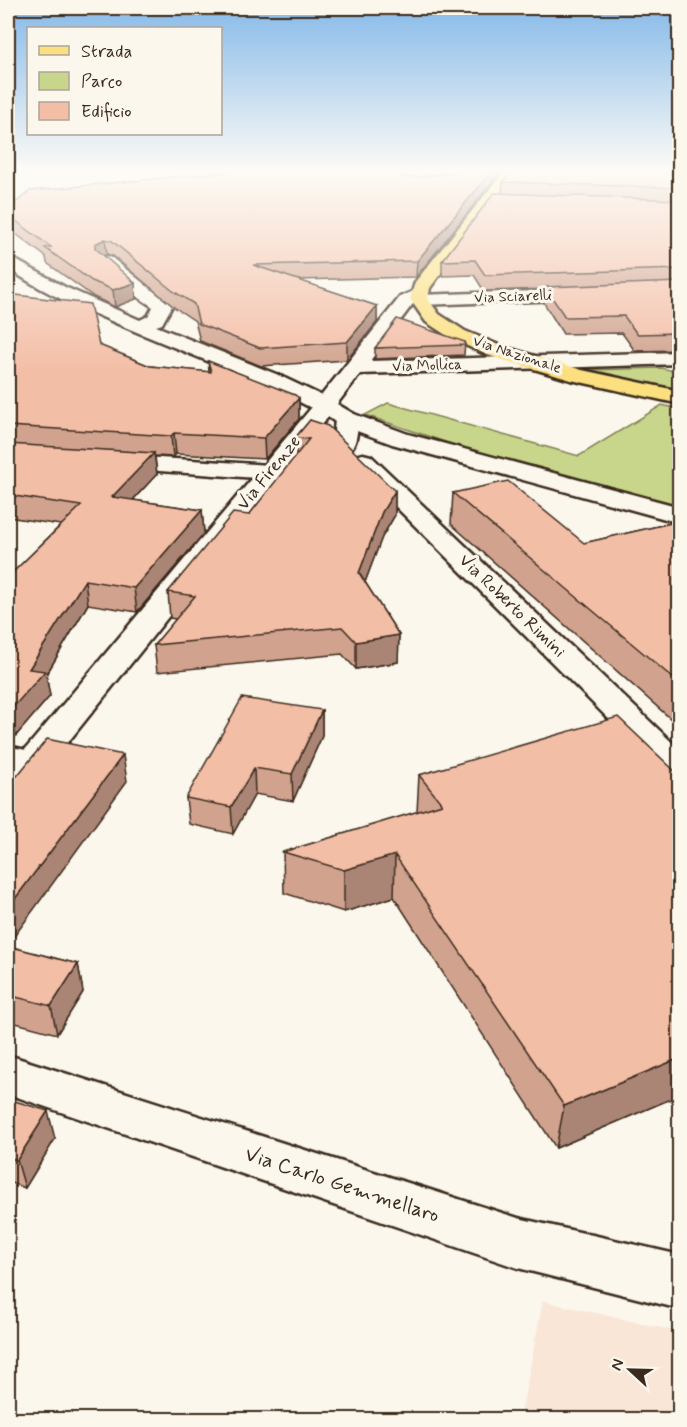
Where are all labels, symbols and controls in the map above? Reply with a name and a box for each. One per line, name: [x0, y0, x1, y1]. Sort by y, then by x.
legend: [27, 27, 222, 135]
text: Strada: [81, 40, 132, 64]
text: Parco: [81, 70, 122, 94]
text: Edificio: [81, 100, 132, 124]
street label: Via Sciarelli: [474, 286, 552, 308]
street label: Via Nazionale: [470, 331, 564, 379]
street label: Via Mollica: [392, 355, 462, 377]
street label: Via Firenze: [231, 431, 307, 515]
street label: Via Roberto Rimini: [453, 549, 571, 663]
street label: Via Carlo Gemmellaro: [241, 1140, 443, 1230]
north arrow: [600, 1340, 660, 1400]
text: N: [606, 1356, 629, 1374]

